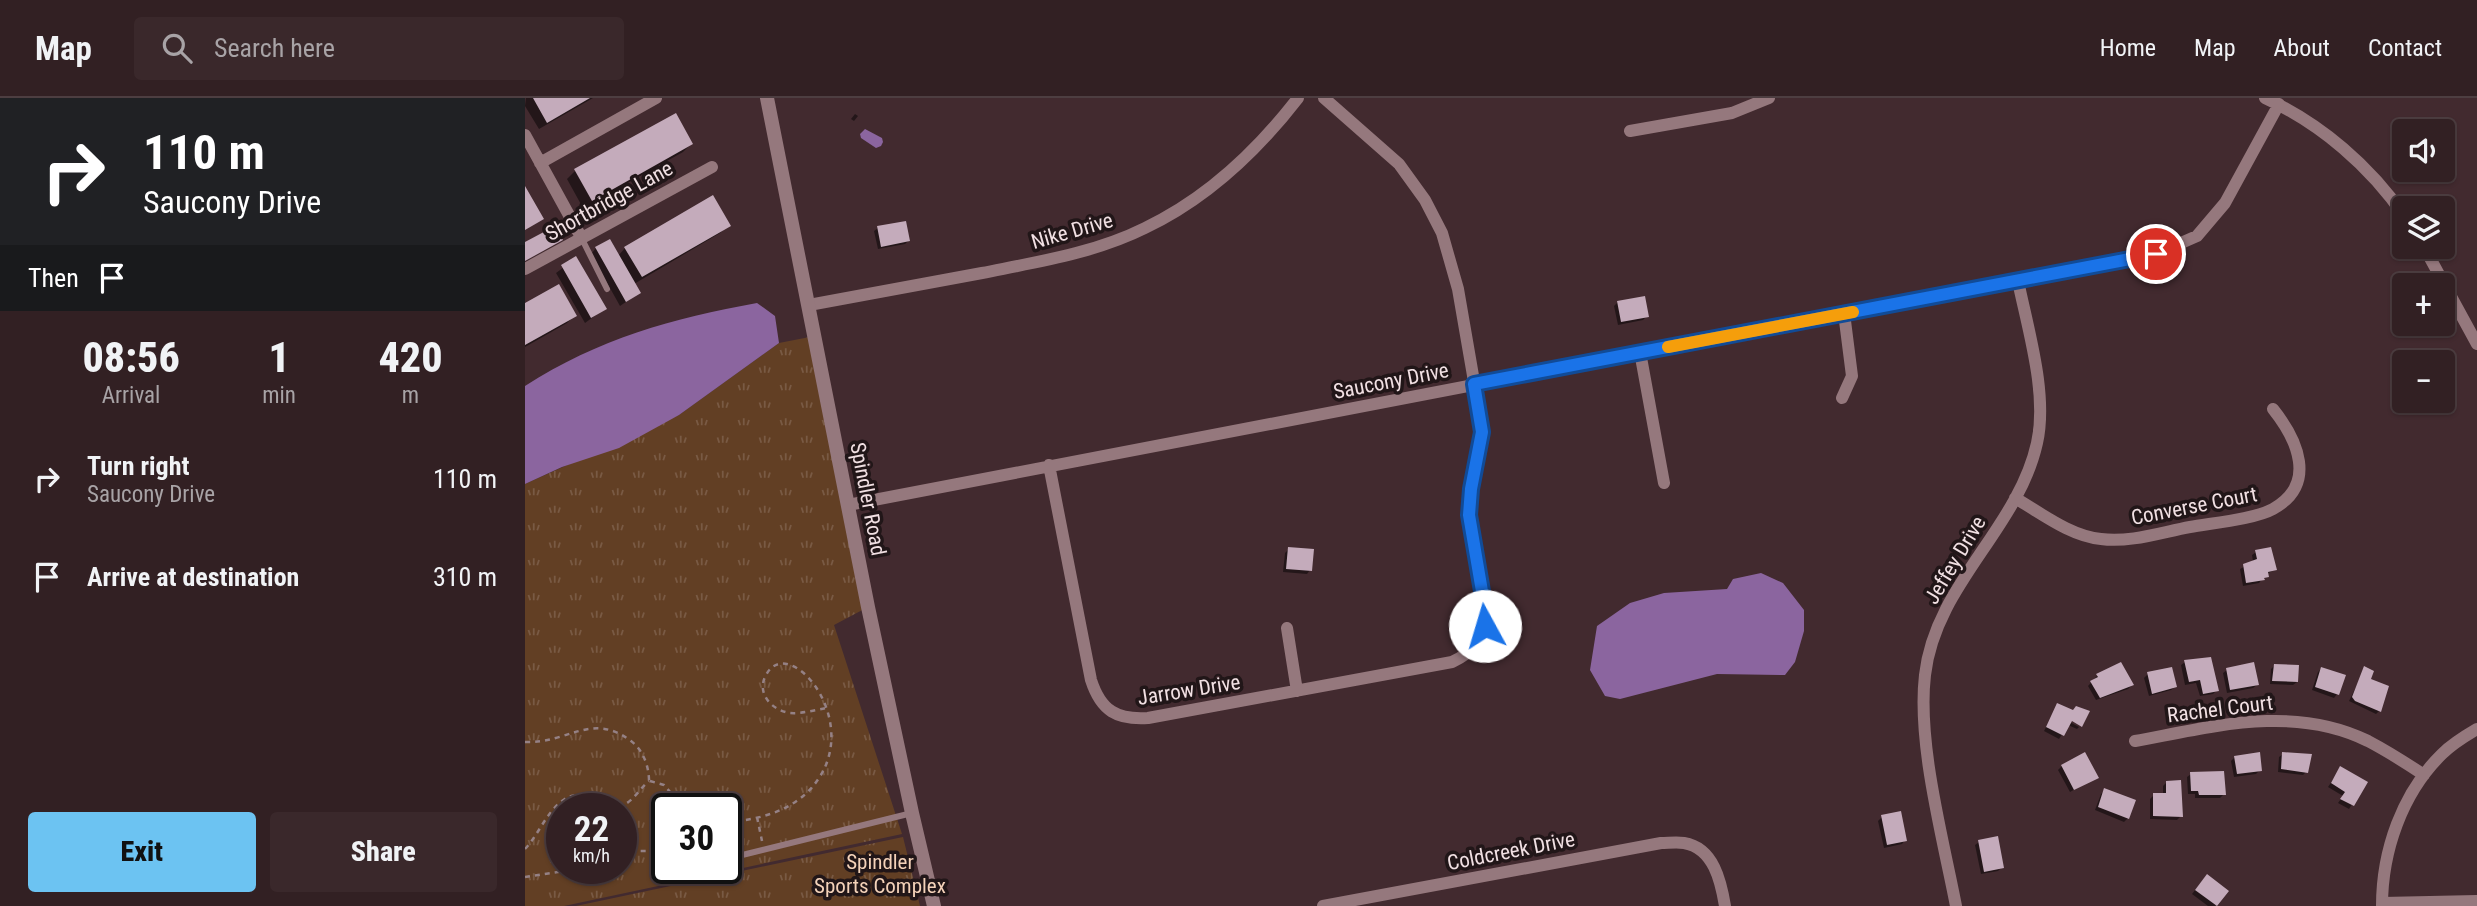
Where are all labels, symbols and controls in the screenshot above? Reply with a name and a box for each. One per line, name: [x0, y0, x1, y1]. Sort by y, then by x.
search box: [134, 17, 624, 80]
text: Map: [35, 29, 92, 68]
icon: search: [158, 29, 196, 67]
text: Search here: [214, 33, 335, 63]
text: Home: [2100, 34, 2156, 62]
text: Map: [2194, 34, 2236, 62]
text: About: [2274, 34, 2330, 62]
text: Contact: [2368, 34, 2442, 62]
map controls: [2392, 119, 2455, 413]
button: sound: [2392, 119, 2455, 182]
text: 110 m: [143, 124, 265, 181]
icon: right: [28, 126, 119, 217]
street label: Shortbridge Lane: [541, 156, 677, 246]
text: Saucony Drive: [143, 183, 321, 221]
button: layers: [2392, 196, 2455, 259]
street label: Nike Drive: [1028, 208, 1116, 254]
pin: [2126, 224, 2186, 284]
icon: arrive: [2137, 235, 2175, 273]
icon: arrive: [93, 259, 131, 297]
text: Then: [28, 263, 79, 293]
button: +: [2392, 273, 2455, 336]
text: 08:56: [82, 333, 180, 382]
text: 1: [268, 333, 290, 382]
text: 420: [378, 333, 443, 382]
button: −: [2392, 350, 2455, 413]
street label: Saucony Drive: [1331, 358, 1451, 404]
text: Arrival: [102, 382, 160, 409]
text: min: [262, 382, 296, 409]
text: m: [402, 382, 419, 409]
street label: Spindler Road: [845, 440, 891, 558]
text: Turn right: [87, 451, 189, 481]
icon: right: [28, 460, 66, 498]
text: 110 m: [433, 464, 497, 494]
text: Saucony Drive: [87, 481, 215, 508]
street label: Converse Court: [2129, 482, 2259, 530]
street label: Jeffey Drive: [1919, 512, 1991, 608]
icon: arrive: [28, 558, 66, 596]
text: Arrive at destination: [87, 562, 299, 592]
text: 310 m: [433, 562, 497, 592]
position arrow: [1448, 589, 1522, 663]
street label: Jarrow Drive: [1136, 670, 1242, 710]
street label: Rachel Court: [2166, 691, 2274, 727]
speed limit sign: 30: [651, 793, 742, 884]
text: 22: [574, 809, 609, 850]
button: Exit: [28, 812, 256, 892]
button: Share: [270, 812, 497, 892]
street label: Coldcreek Drive: [1445, 827, 1577, 875]
text: km/h: [573, 845, 610, 866]
park label: Spindler Sports Complex: [814, 850, 946, 898]

